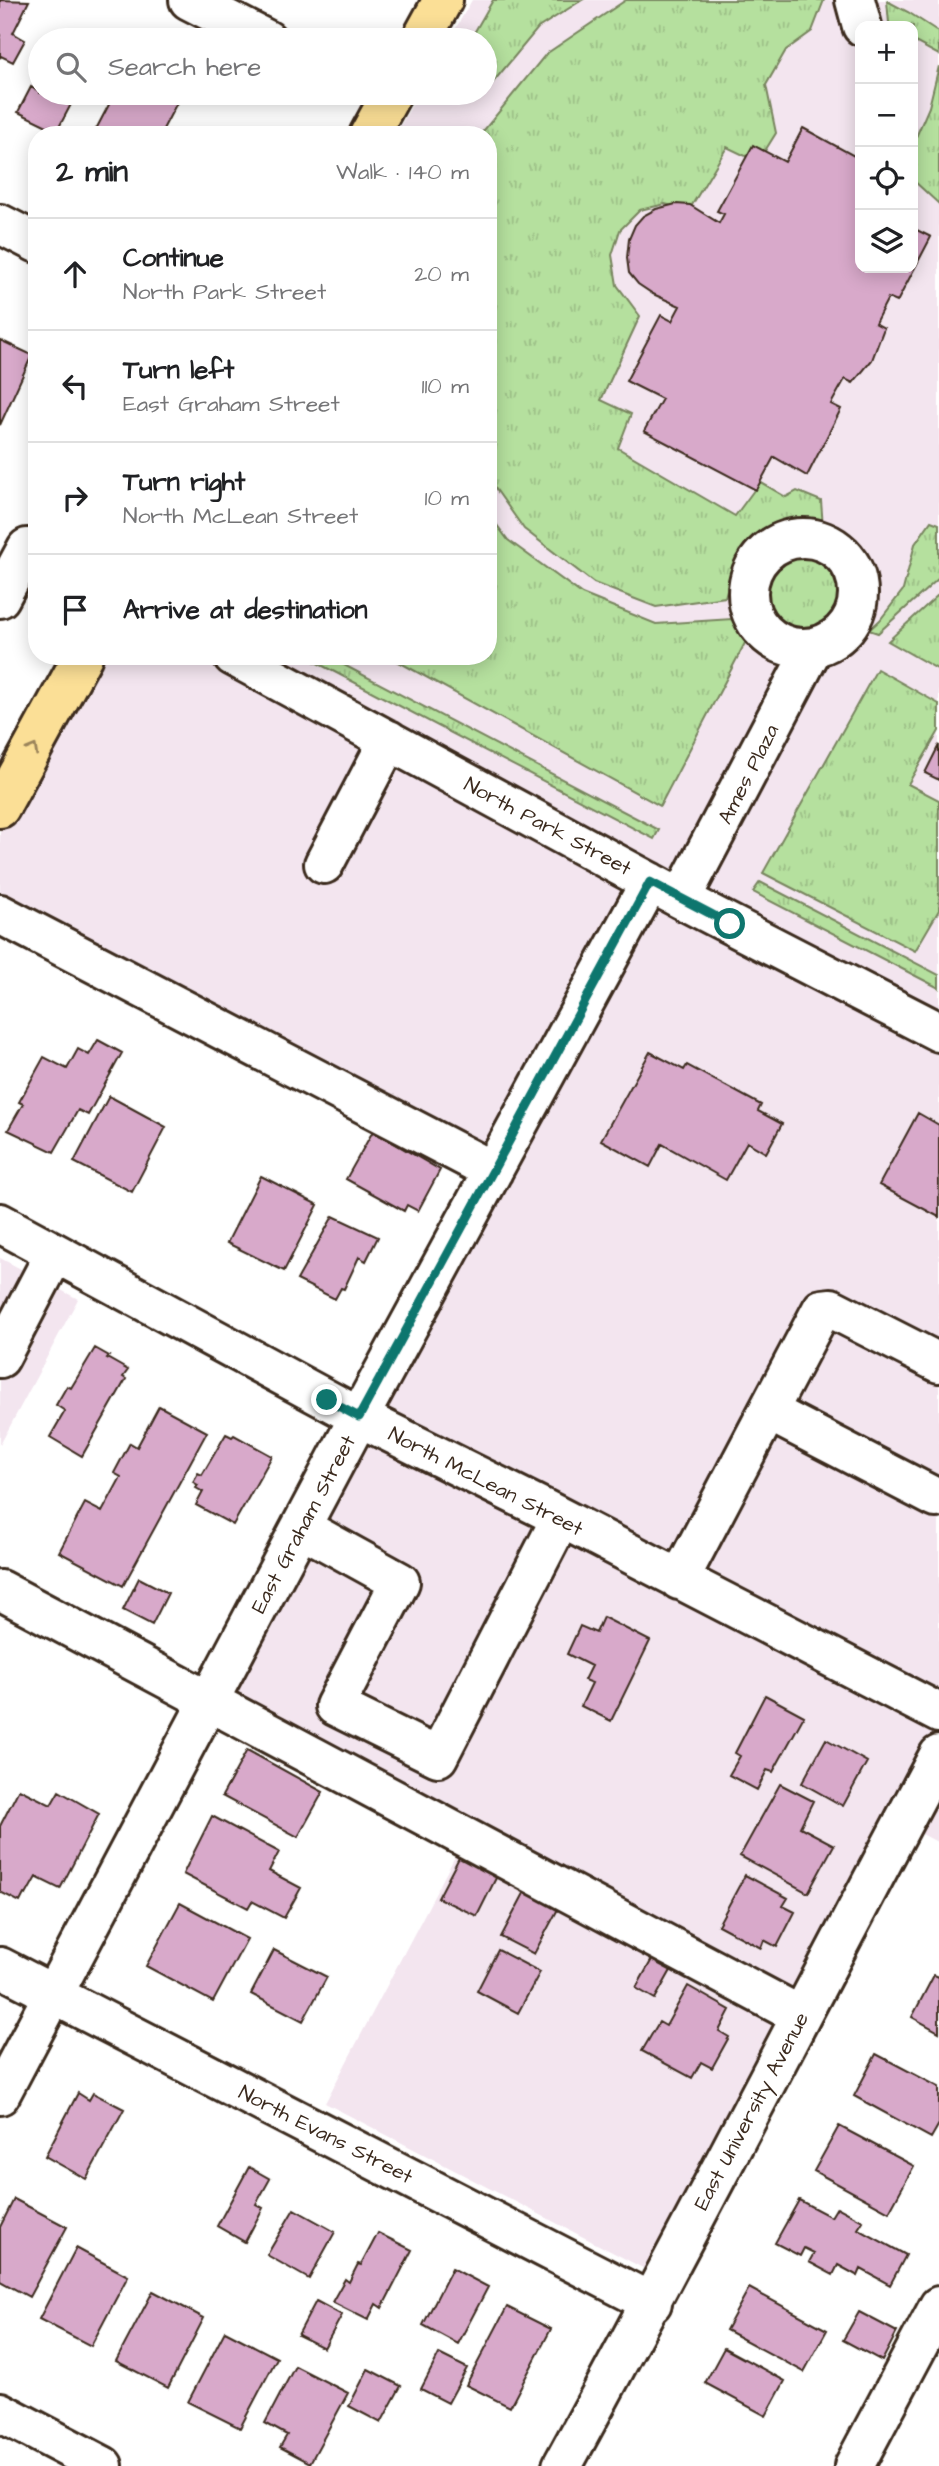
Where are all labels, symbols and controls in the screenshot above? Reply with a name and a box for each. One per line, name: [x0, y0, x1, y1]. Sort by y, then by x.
map controls: [855, 21, 918, 273]
button: +: [855, 21, 918, 84]
search box: [28, 28, 497, 105]
icon: search: [52, 48, 90, 86]
text: Search here: [108, 49, 261, 85]
button: −: [855, 84, 918, 147]
button: locate: [855, 147, 918, 210]
text: 2 min: [56, 151, 128, 193]
text: Walk · 140 m: [336, 156, 469, 188]
button: layers: [855, 210, 918, 273]
text: Continue: [123, 240, 224, 276]
icon: ahead: [56, 255, 94, 293]
text: 20 m: [414, 258, 469, 290]
text: North Park Street: [123, 276, 326, 308]
text: Turn left: [123, 352, 234, 388]
icon: left: [56, 367, 94, 405]
text: 110 m: [421, 370, 469, 402]
text: East Graham Street: [123, 388, 340, 420]
text: Turn right: [123, 464, 245, 500]
icon: right: [56, 479, 94, 517]
text: 10 m: [424, 482, 469, 514]
text: North McLean Street: [123, 500, 358, 532]
icon: arrive: [56, 591, 94, 629]
text: Arrive at destination: [123, 592, 368, 628]
street label: Ames Plaza: [711, 719, 786, 829]
one-way arrow: [25, 743, 38, 756]
street label: North Park Street: [459, 770, 637, 883]
route start: [714, 908, 745, 939]
route end: [311, 1384, 342, 1415]
street label: North McLean Street: [383, 1420, 588, 1543]
street label: East Graham Street: [244, 1430, 363, 1618]
street label: East University Avenue: [687, 2007, 818, 2216]
street label: North Evans Street: [234, 2078, 418, 2191]

